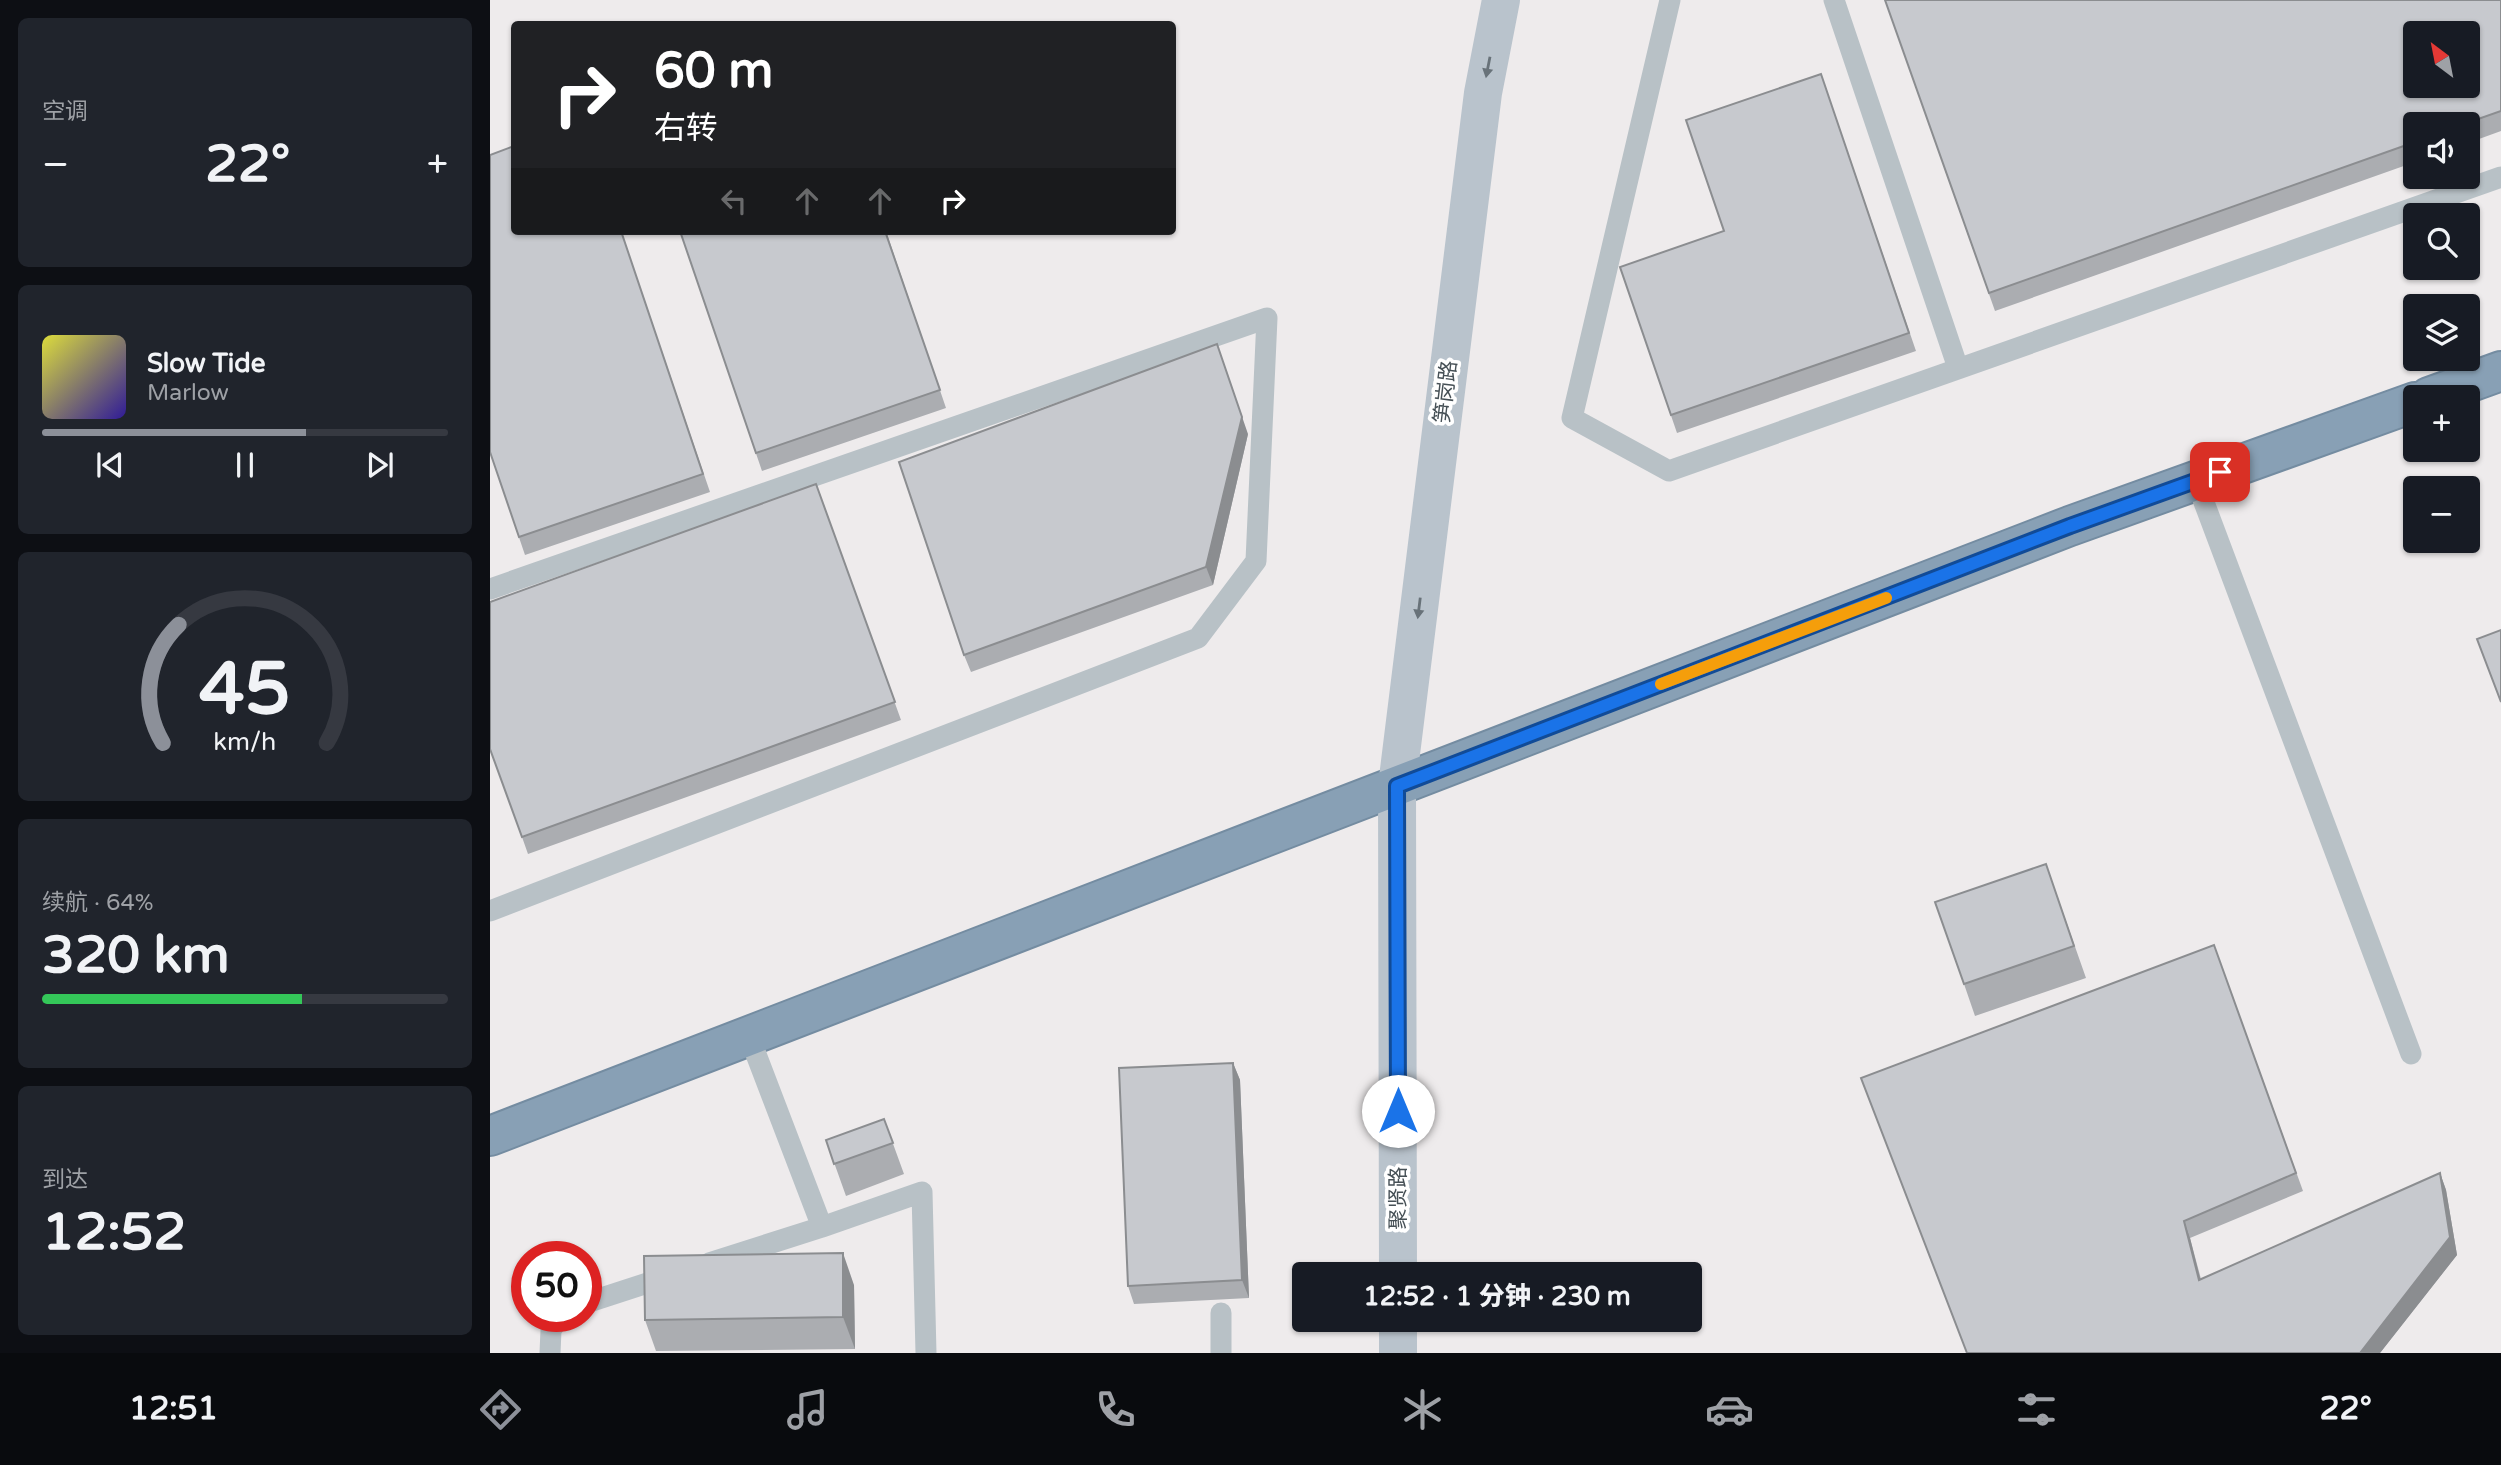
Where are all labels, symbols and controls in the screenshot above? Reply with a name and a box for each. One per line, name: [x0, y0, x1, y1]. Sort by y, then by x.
north arrow: [2403, 21, 2480, 98]
map controls: [2403, 21, 2480, 553]
text: 60 m: [654, 42, 773, 101]
icon: right: [539, 49, 630, 140]
one-way arrow: [1482, 56, 1493, 78]
text: 空调: [42, 98, 88, 126]
text: 右转: [654, 110, 718, 148]
button: sound: [2403, 112, 2480, 189]
text: 22°: [205, 133, 290, 196]
text: −: [42, 142, 69, 188]
text: +: [427, 142, 448, 188]
icon: left: [715, 182, 753, 220]
icon: ahead: [788, 182, 826, 220]
icon: ahead: [861, 182, 899, 220]
icon: right: [934, 182, 972, 220]
button: search: [2403, 203, 2480, 280]
button: layers: [2403, 294, 2480, 371]
text: Slow Tide: [147, 348, 265, 379]
street label: 笋岗路: [1430, 359, 1462, 425]
text: Marlow: [147, 379, 229, 407]
button: +: [2403, 385, 2480, 462]
pin: [2190, 442, 2250, 502]
icon: previous: [91, 446, 129, 484]
icon: pause: [226, 446, 264, 484]
icon: next: [361, 446, 399, 484]
icon: arrive: [2201, 453, 2239, 491]
button: −: [2403, 476, 2480, 553]
one-way arrow: [1414, 598, 1425, 620]
text: 45: [199, 646, 291, 734]
text: km/h: [214, 726, 276, 756]
text: 续航 · 64%: [42, 889, 154, 917]
text: 320 km: [42, 924, 230, 987]
position arrow: [1361, 1074, 1435, 1148]
text: 到达: [42, 1166, 88, 1194]
street label: 聚贤路: [1386, 1167, 1411, 1230]
text: 12:52: [42, 1201, 186, 1264]
speed limit sign: 50: [511, 1241, 602, 1332]
text: 12:52 · 1 分钟 · 230 m: [1363, 1281, 1631, 1312]
icon: directions: [476, 1385, 525, 1434]
icon: music: [783, 1385, 832, 1434]
icon: phone: [1091, 1385, 1140, 1434]
icon: climate: [1398, 1385, 1447, 1434]
icon: car: [1705, 1385, 1754, 1434]
icon: filters: [2012, 1385, 2061, 1434]
text: 12:51: [129, 1390, 218, 1428]
text: 22°: [2319, 1390, 2372, 1428]

